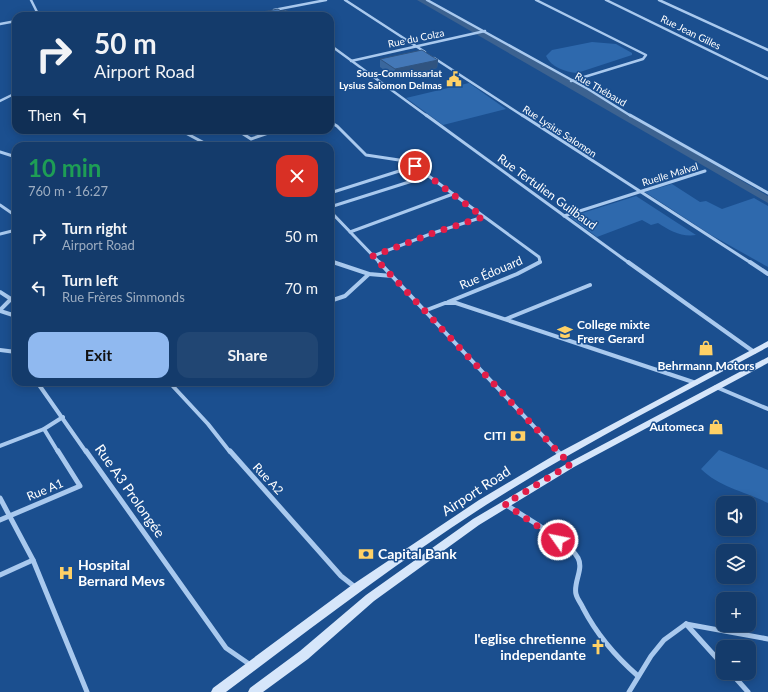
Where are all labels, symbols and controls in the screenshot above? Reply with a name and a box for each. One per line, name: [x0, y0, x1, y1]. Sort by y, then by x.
street label: Rue Jean Gilles: [659, 12, 723, 52]
text: 50 m: [94, 26, 157, 60]
street label: Rue du Colza: [387, 26, 445, 50]
icon: right: [28, 28, 80, 80]
text: Airport Road: [94, 60, 195, 82]
place label: Sous-Commissariat Lysius Salomon Delmas: [339, 67, 443, 91]
street label: Rue Thébaud: [573, 69, 629, 109]
public building icon: Sous-Commissariat Lysius Salomon Delmas: [445, 70, 463, 88]
street label: Rue Lysius Salomon: [521, 103, 599, 159]
icon: left: [69, 104, 91, 126]
text: Then: [28, 106, 61, 124]
pin: [398, 149, 432, 183]
street label: Rue Tertulien Guilbaud: [495, 150, 600, 233]
text: 10 min: [28, 153, 101, 182]
button: close: [276, 155, 318, 197]
icon: arrive: [404, 155, 426, 177]
street label: Ruelle Malval: [640, 160, 700, 188]
text: 760 m · 16:27: [28, 183, 108, 199]
text: Turn right: [62, 219, 127, 237]
icon: right: [28, 225, 50, 247]
text: 50 m: [284, 227, 318, 245]
text: Airport Road: [62, 237, 135, 253]
street label: Rue Édouard: [457, 253, 525, 293]
text: Turn left: [62, 271, 118, 289]
icon: left: [28, 277, 50, 299]
text: 70 m: [284, 279, 318, 297]
text: Rue Frères Simmonds: [62, 289, 185, 305]
place label: College mixte Frere Gerard: [577, 317, 650, 346]
school or university icon: College mixte Frere Gerard: [556, 323, 574, 341]
button: Exit: [28, 332, 169, 378]
button: Share: [177, 332, 318, 378]
shop icon: Behrmann Motors: [697, 339, 715, 357]
place label: Behrmann Motors: [657, 358, 755, 373]
shop icon: Automeca: [707, 418, 725, 436]
place label: Automeca: [648, 419, 704, 434]
bank icon: CITI: [509, 427, 527, 445]
place label: CITI: [484, 428, 506, 443]
street label: Rue A3 Prolongée: [92, 441, 169, 541]
street label: Rue A2: [250, 460, 287, 498]
street label: Airport Road: [438, 462, 513, 519]
street label: Rue A1: [24, 475, 65, 504]
map controls: [716, 496, 756, 680]
button: sound: [716, 496, 756, 536]
position arrow: [537, 519, 579, 561]
button: layers: [716, 544, 756, 584]
bank icon: Capital Bank: [357, 545, 375, 563]
place label: Capital Bank: [378, 545, 457, 562]
place label: Hospital Bernard Mevs: [78, 556, 165, 589]
hospital icon: Hospital Bernard Mevs: [57, 564, 75, 582]
button: +: [716, 592, 756, 632]
place label: l'eglise chretienne independante: [474, 630, 587, 663]
church icon: l'eglise chretienne independante: [589, 638, 607, 656]
button: −: [716, 640, 756, 680]

